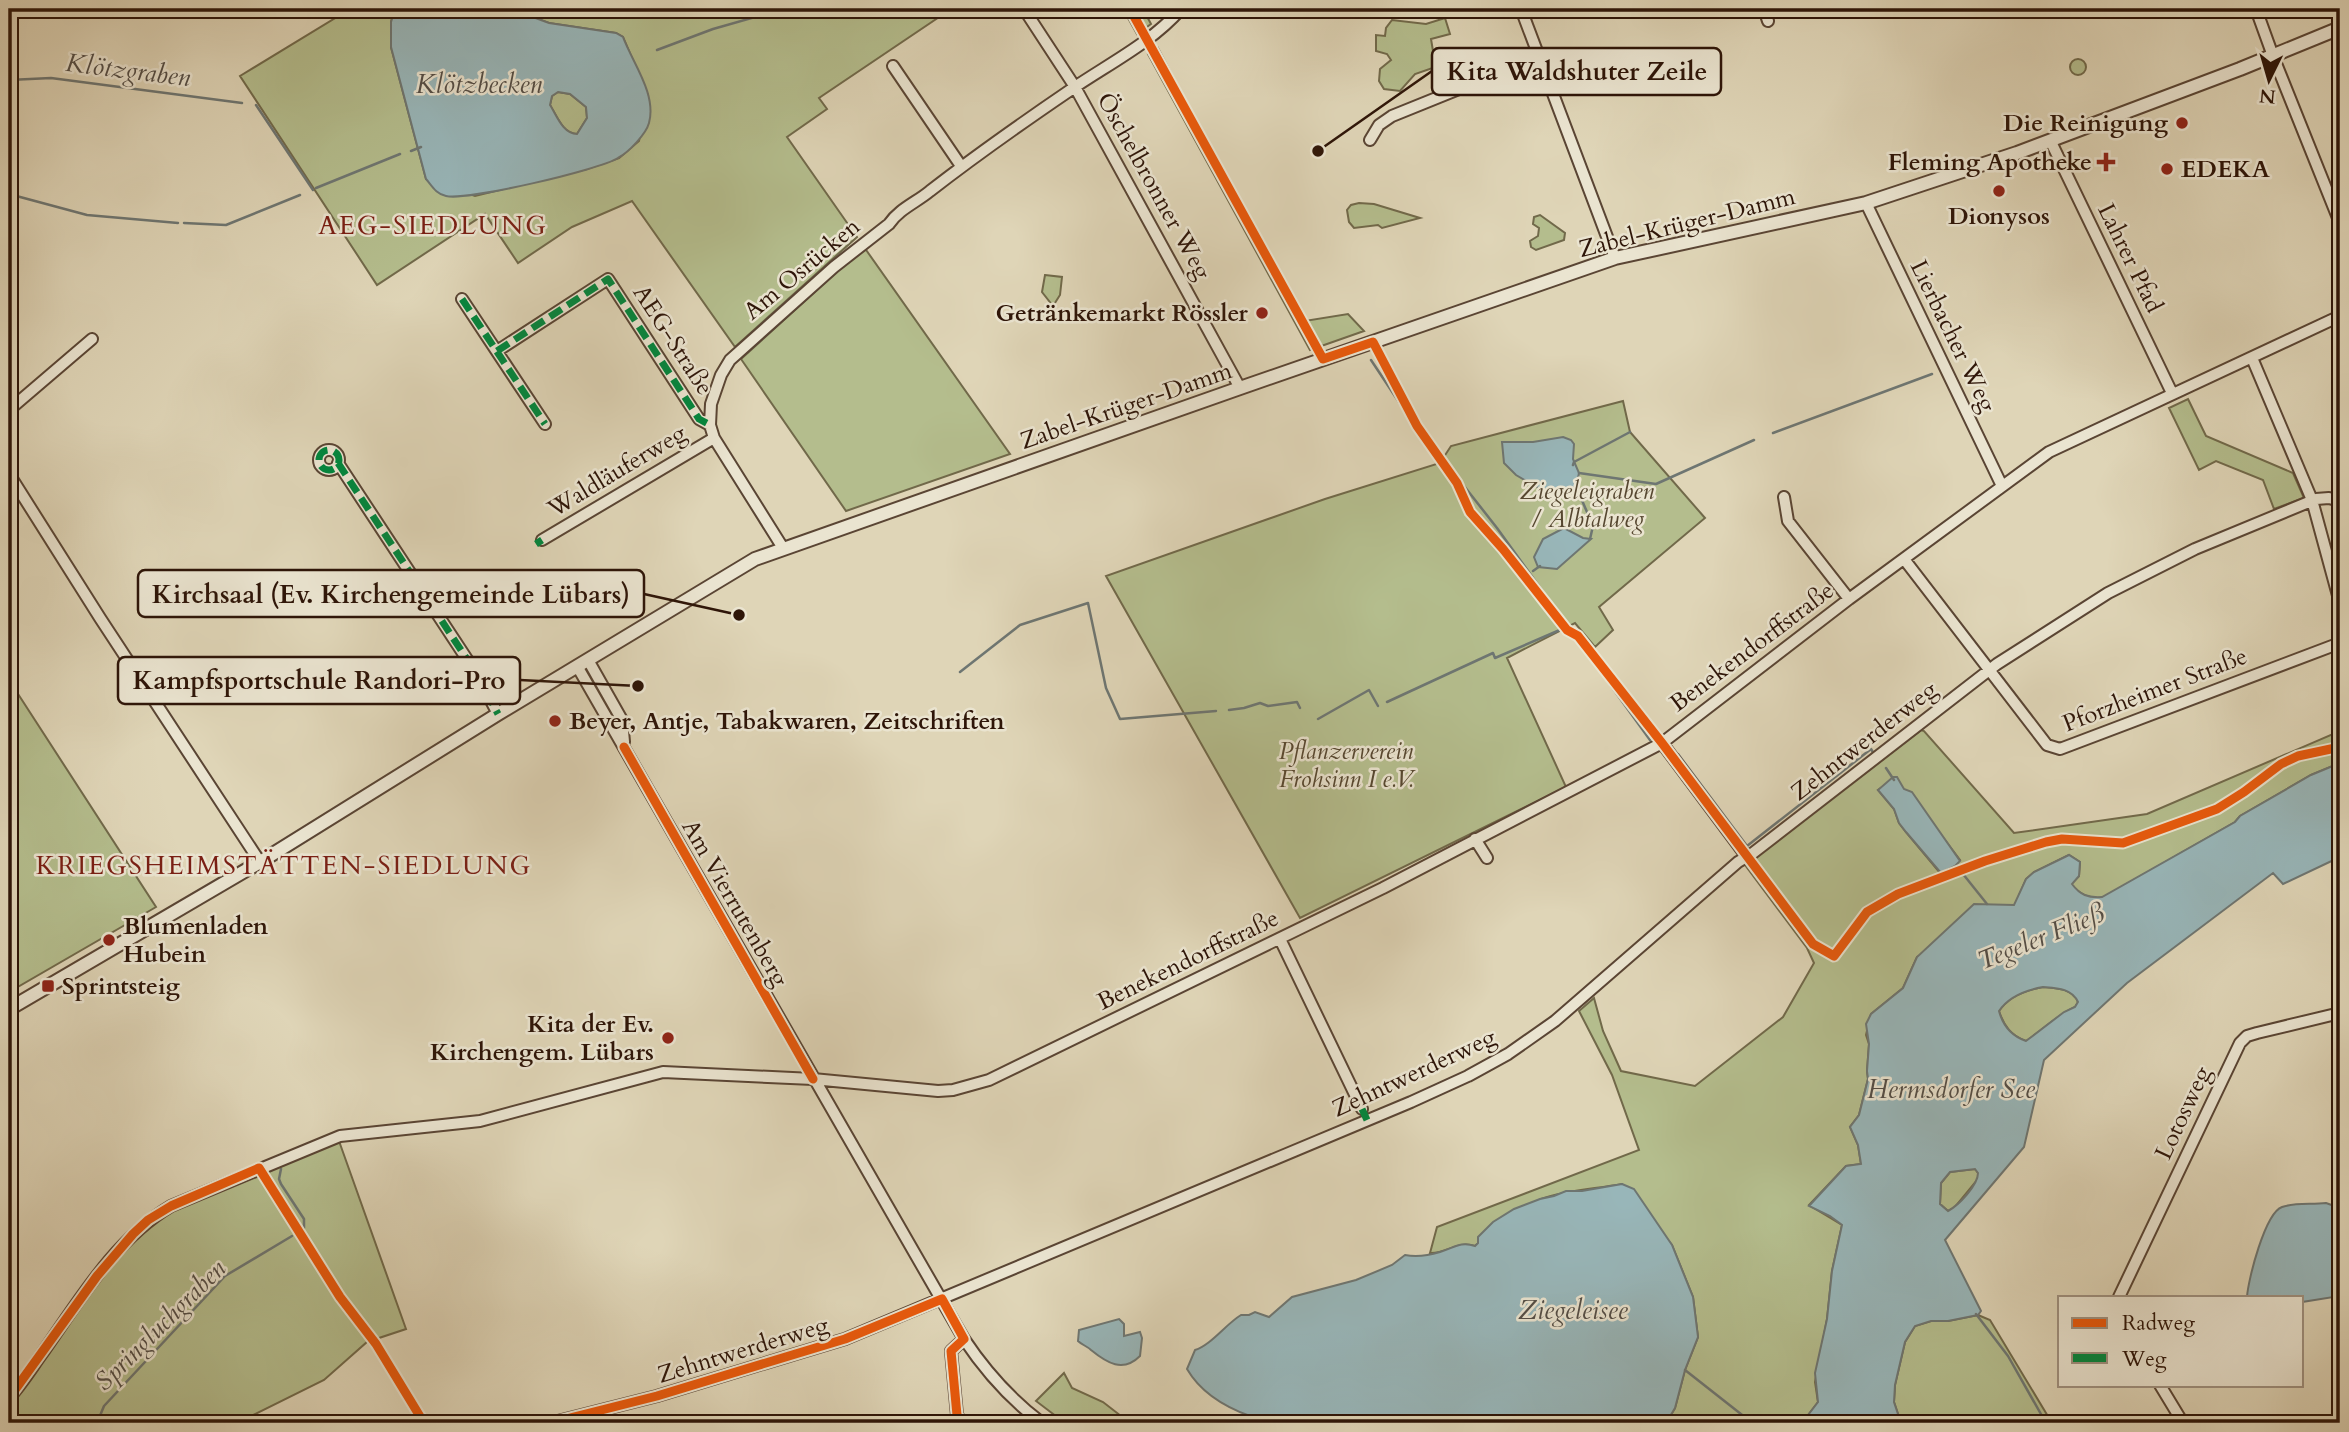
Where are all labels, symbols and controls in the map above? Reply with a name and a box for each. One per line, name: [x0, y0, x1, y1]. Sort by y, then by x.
water label: Klötzgraben: [64, 45, 193, 95]
north arrow: [2234, 46, 2304, 116]
callout: Kita Waldshuter Zeile: [1432, 48, 1721, 95]
text: Kita Waldshuter Zeile: [1447, 54, 1707, 89]
water label: Klötzbecken: [416, 67, 543, 102]
text: N: [2258, 82, 2277, 110]
street label: Öschelbronner Weg: [1089, 87, 1219, 286]
place label: Die Reinigung: [2003, 107, 2169, 140]
marker: Die Reinigung: [2174, 115, 2190, 131]
place label: Fleming Apotheke: [1888, 146, 2092, 179]
place label: EDEKA: [2181, 153, 2270, 186]
marker: Fleming Apotheke: [2098, 154, 2114, 170]
marker: EDEKA: [2159, 161, 2175, 177]
street label: Zabel-Krüger-Damm: [1575, 180, 1799, 266]
marker: Dionysos: [1991, 183, 2007, 199]
street label: Lahrer Pfad: [2089, 198, 2171, 318]
place label: Dionysos: [1948, 200, 2050, 233]
district label: AEG-SIEDLUNG: [318, 208, 548, 243]
street label: Am Osrücken: [737, 210, 868, 328]
street label: Lierbacher Weg: [1902, 255, 2004, 418]
street label: AEG-Straße: [625, 278, 721, 402]
place label: Getränkemarkt Rössler: [995, 297, 1248, 330]
marker: Getränkemarkt Rössler: [1254, 305, 1270, 321]
street label: Zabel-Krüger-Damm: [1016, 354, 1237, 458]
street label: Waldläuferweg: [541, 416, 693, 526]
park label: Ziegeleigraben / Albtalweg: [1520, 475, 1654, 536]
callout: Kirchsaal (Ev. Kirchengemeinde Lübars): [138, 570, 644, 617]
street label: Benekendorffstraße: [1663, 574, 1841, 720]
text: Kirchsaal (Ev. Kirchengemeinde Lübars): [152, 577, 630, 612]
street label: Pforzheimer Straße: [2058, 640, 2252, 740]
callout: Kampfsportschule Randori-Pro: [118, 657, 520, 704]
text: Kampfsportschule Randori-Pro: [132, 663, 506, 698]
street label: Zehntwerderweg: [1784, 673, 1944, 809]
place label: Beyer, Antje, Tabakwaren, Zeitschriften: [569, 705, 1005, 738]
marker: Beyer, Antje, Tabakwaren, Zeitschriften: [547, 713, 563, 729]
park label: Pflanzerverein Frohsinn I e.V.: [1279, 735, 1416, 796]
street label: Am Vierrutenberg: [674, 813, 797, 993]
district label: KRIEGSHEIMSTÄTTEN-SIEDLUNG: [36, 848, 532, 883]
water label: Tegeler Fließ: [1972, 895, 2111, 978]
street label: Benekendorffstraße: [1092, 902, 1284, 1018]
place label: Blumenladen Hubein: [123, 910, 269, 971]
marker: Blumenladen Hubein: [101, 932, 117, 948]
place label: Sprintsteig: [62, 970, 181, 1003]
marker: Sprintsteig: [40, 978, 56, 994]
place label: Kita der Ev. Kirchengem. Lübars: [430, 1008, 654, 1069]
street label: Zehntwerderweg: [1327, 1020, 1502, 1125]
marker: Kita der Ev. Kirchengem. Lübars: [660, 1030, 676, 1046]
street label: Lotosweg: [2147, 1060, 2219, 1165]
water label: Hermsdorfer See: [1867, 1072, 2036, 1107]
water label: Springluchgraben: [87, 1251, 234, 1398]
water label: Ziegeleisee: [1518, 1293, 1629, 1328]
legend: [2058, 1296, 2304, 1386]
street label: Zehntwerderweg: [653, 1308, 833, 1392]
text: Radweg: [2122, 1309, 2195, 1338]
text: Weg: [2121, 1345, 2167, 1374]

